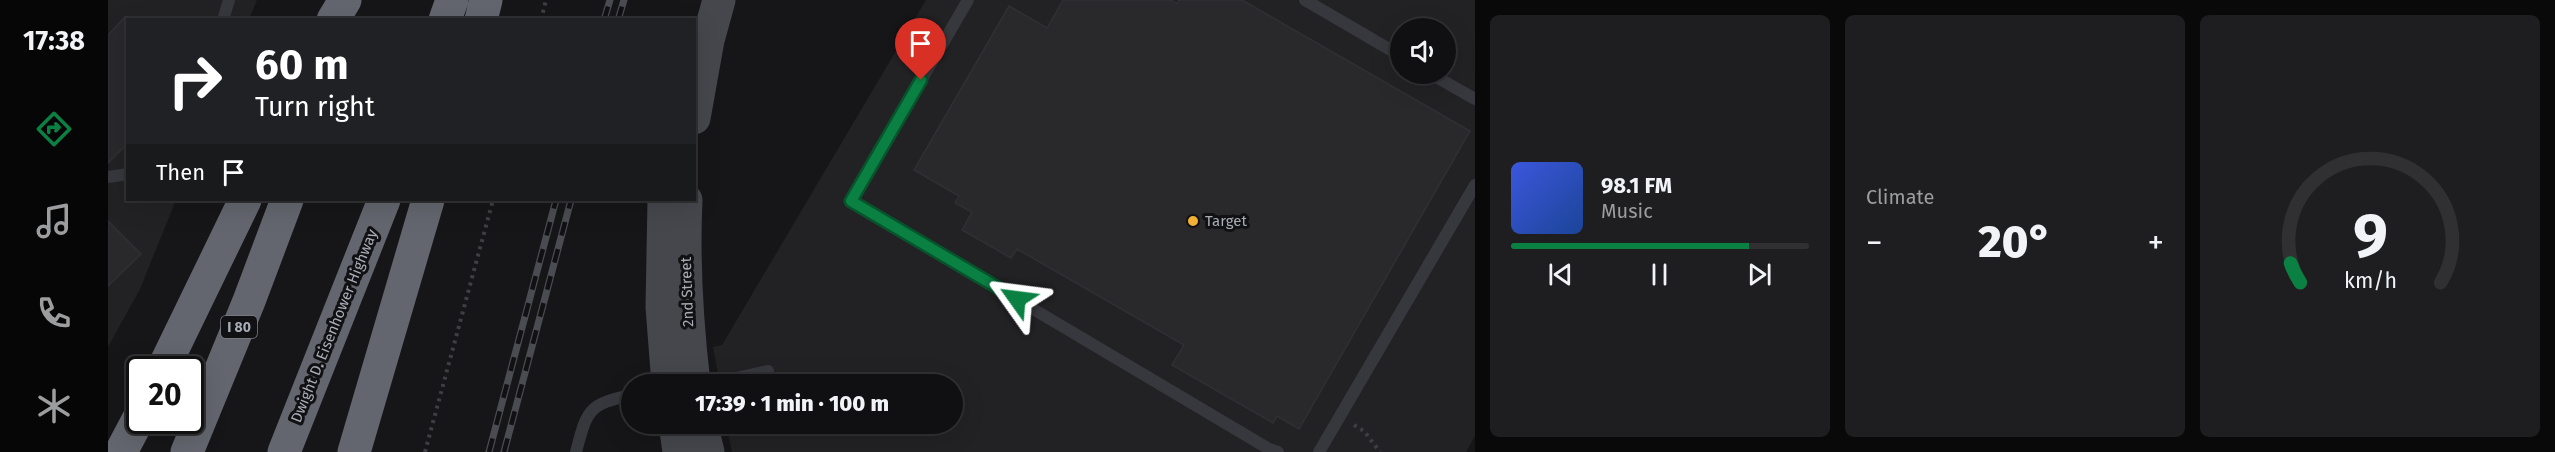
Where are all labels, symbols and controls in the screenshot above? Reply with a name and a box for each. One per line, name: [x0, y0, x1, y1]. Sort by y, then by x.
pin: [895, 18, 946, 80]
map controls: [1390, 18, 1456, 84]
button: sound: [1390, 18, 1456, 84]
text: 17:38: [23, 25, 85, 57]
icon: arrive: [904, 27, 937, 60]
text: 60 m: [255, 40, 349, 90]
icon: right: [156, 42, 234, 120]
text: Turn right: [255, 91, 375, 123]
icon: directions: [33, 108, 75, 150]
icon: arrive: [217, 156, 250, 189]
text: Then: [156, 159, 205, 186]
text: 98.1 FM: [1601, 172, 1672, 199]
text: Climate: [1866, 185, 1934, 209]
text: Music: [1601, 199, 1653, 223]
text: 9: [2353, 199, 2387, 274]
icon: music: [33, 200, 75, 242]
place label: Target: [1205, 212, 1247, 230]
marker: Target: [1186, 214, 1200, 228]
text: 20°: [1978, 215, 2052, 269]
text: −: [1866, 223, 1883, 263]
text: +: [2148, 223, 2164, 263]
street label: Dwight D. Eisenhower Highway: [287, 226, 381, 425]
street label: 2nd Street: [677, 256, 697, 327]
icon: previous: [1544, 258, 1577, 291]
icon: pause: [1643, 258, 1676, 291]
icon: next: [1743, 258, 1776, 291]
position arrow: [985, 267, 1049, 331]
text: km/h: [2343, 268, 2397, 294]
icon: phone: [33, 292, 75, 334]
road number: I 80: [221, 316, 257, 338]
speed limit sign: 20: [126, 356, 204, 434]
icon: climate: [33, 385, 75, 427]
text: 17:39 · 1 min · 100 m: [695, 390, 889, 417]

